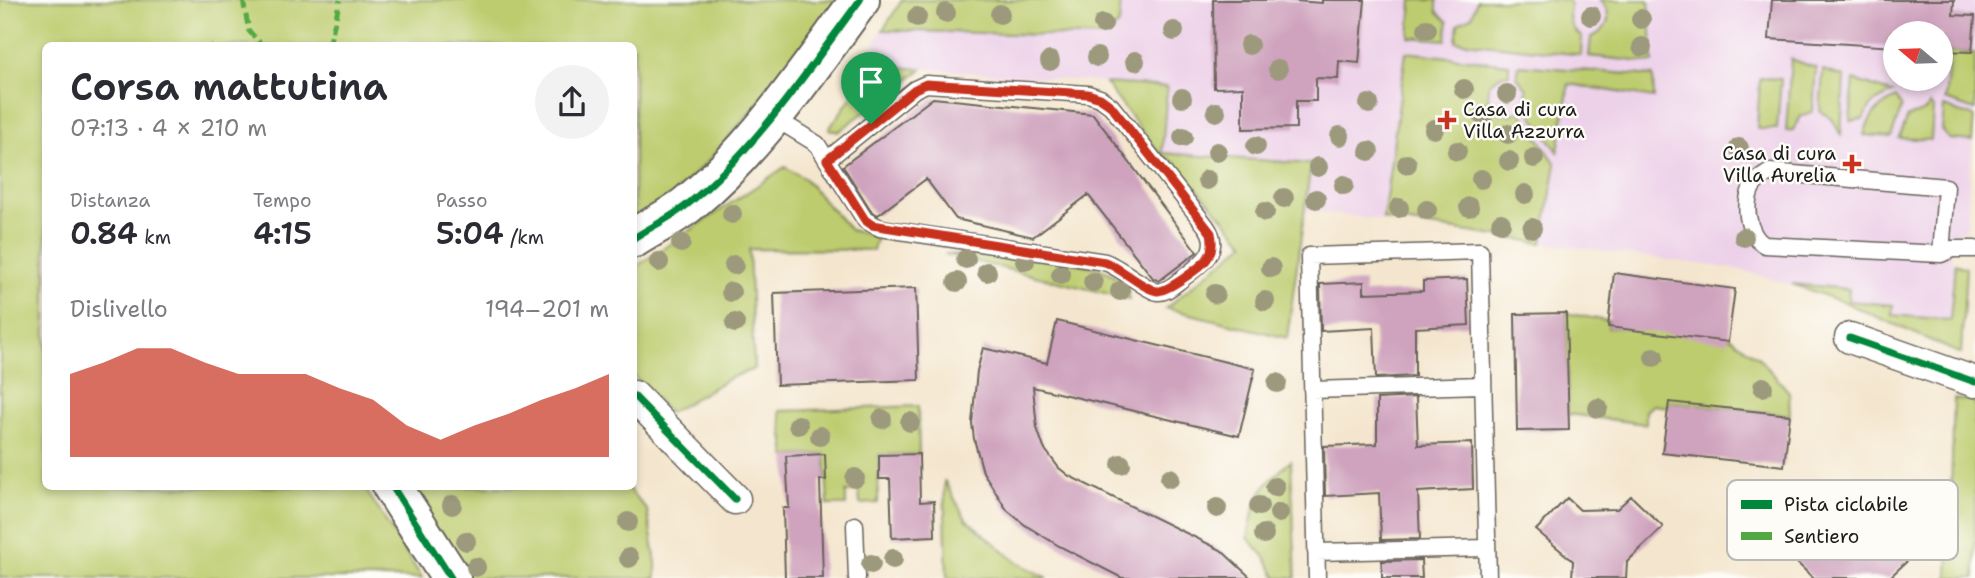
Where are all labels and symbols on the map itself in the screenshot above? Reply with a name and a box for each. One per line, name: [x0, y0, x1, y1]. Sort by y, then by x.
north arrow: [1883, 21, 1953, 91]
pin: [841, 52, 901, 124]
place label: Casa di cura Villa Azzurra: [1463, 97, 1585, 144]
marker: Casa di cura Villa Azzurra: [1437, 110, 1457, 130]
place label: Casa di cura Villa Aurelia: [1722, 141, 1836, 188]
marker: Casa di cura Villa Aurelia: [1842, 154, 1862, 174]
legend: [1727, 480, 1958, 560]
text: Pista ciclabile: [1784, 492, 1908, 517]
text: Sentiero: [1784, 524, 1859, 549]

